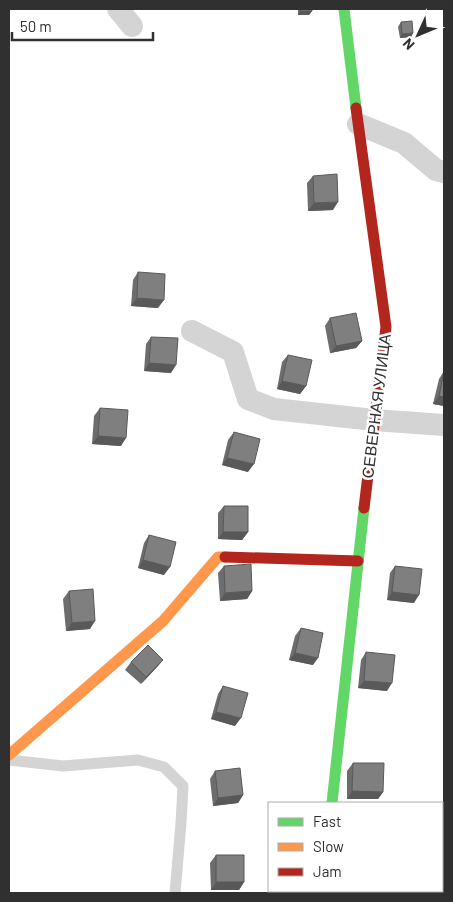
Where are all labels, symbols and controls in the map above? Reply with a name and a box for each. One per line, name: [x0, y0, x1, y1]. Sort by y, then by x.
scale bar: [12, 10, 154, 42]
north arrow: [393, 10, 443, 60]
text: 50 m: [20, 17, 52, 35]
text: N: [399, 35, 418, 54]
street label: СЕВЕРНАЯ УЛИЦА: [357, 332, 394, 479]
legend: [268, 802, 443, 892]
text: Fast: [313, 812, 341, 830]
text: Slow: [313, 837, 344, 855]
text: Jam: [313, 862, 342, 880]

